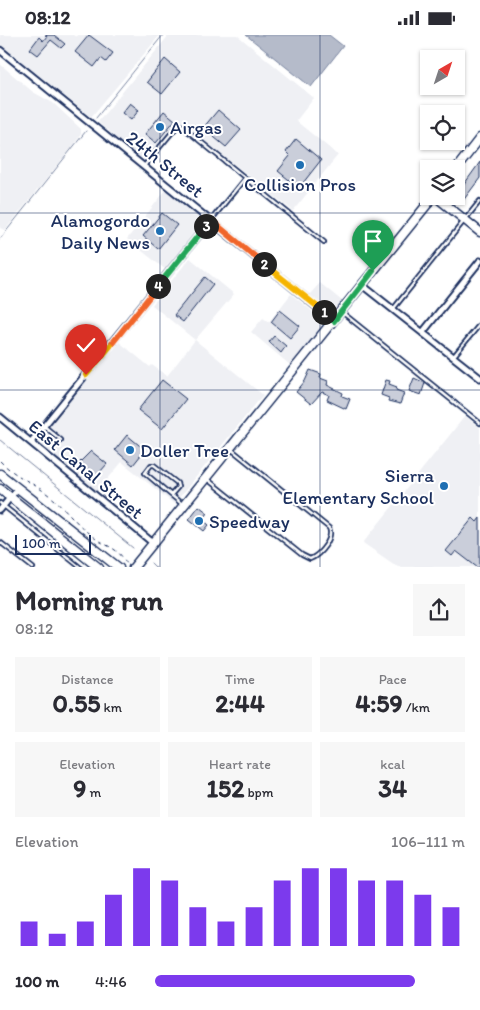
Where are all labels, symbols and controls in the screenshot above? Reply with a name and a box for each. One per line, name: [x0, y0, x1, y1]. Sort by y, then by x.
text: 08:12: [25, 6, 71, 29]
north arrow: [420, 50, 465, 95]
map controls: [420, 50, 465, 205]
button: locate: [420, 105, 465, 150]
place label: Airgas: [170, 116, 222, 139]
marker: Airgas: [154, 121, 166, 133]
street label: 24th Street: [122, 126, 208, 202]
marker: Collision Pros: [294, 159, 306, 171]
button: layers: [420, 160, 465, 205]
place label: Collision Pros: [244, 173, 356, 196]
place label: Alamogordo Daily News: [51, 209, 150, 254]
pin: 3: [194, 213, 218, 239]
text: 3: [203, 218, 210, 235]
pin: [352, 220, 394, 271]
marker: Alamogordo Daily News: [154, 225, 166, 237]
icon: arrive: [359, 227, 387, 255]
pin: 2: [252, 251, 276, 277]
text: 2: [261, 256, 268, 273]
pin: 4: [146, 273, 170, 299]
text: 4: [154, 278, 163, 295]
pin: 1: [312, 299, 336, 325]
text: 1: [321, 304, 328, 321]
pin: [65, 324, 107, 375]
icon: check: [72, 331, 100, 359]
street label: East Canal Street: [24, 414, 148, 524]
place label: Doller Tree: [140, 439, 229, 462]
marker: Doller Tree: [124, 444, 136, 456]
place label: Sierra Elementary School: [282, 464, 435, 509]
marker: Sierra Elementary School: [438, 480, 450, 492]
place label: Speedway: [209, 510, 290, 533]
marker: Speedway: [193, 515, 205, 527]
scale bar: [15, 533, 91, 556]
text: 100 m: [22, 535, 61, 552]
text: Morning run: [15, 583, 163, 617]
button: share: [413, 584, 465, 636]
text: 08:12: [15, 619, 53, 638]
text: Distance: [61, 671, 114, 688]
text: Time: [225, 671, 255, 688]
text: Pace: [379, 671, 407, 688]
text: 0.55: [53, 688, 100, 718]
text: 2:44: [215, 688, 265, 718]
text: 4:59: [355, 688, 403, 718]
text: km: [100, 699, 122, 716]
text: /km: [403, 699, 430, 716]
text: Elevation: [60, 756, 115, 773]
text: Heart rate: [209, 756, 271, 773]
text: kcal: [380, 756, 405, 773]
text: 9: [73, 773, 86, 803]
text: 152: [206, 773, 244, 803]
text: 34: [378, 773, 407, 803]
text: m: [86, 784, 101, 801]
text: bpm: [244, 784, 274, 801]
text: Elevation: [15, 832, 79, 851]
text: 106–111 m: [391, 832, 465, 851]
text: 100 m: [15, 972, 59, 991]
text: 4:46: [95, 972, 127, 991]

